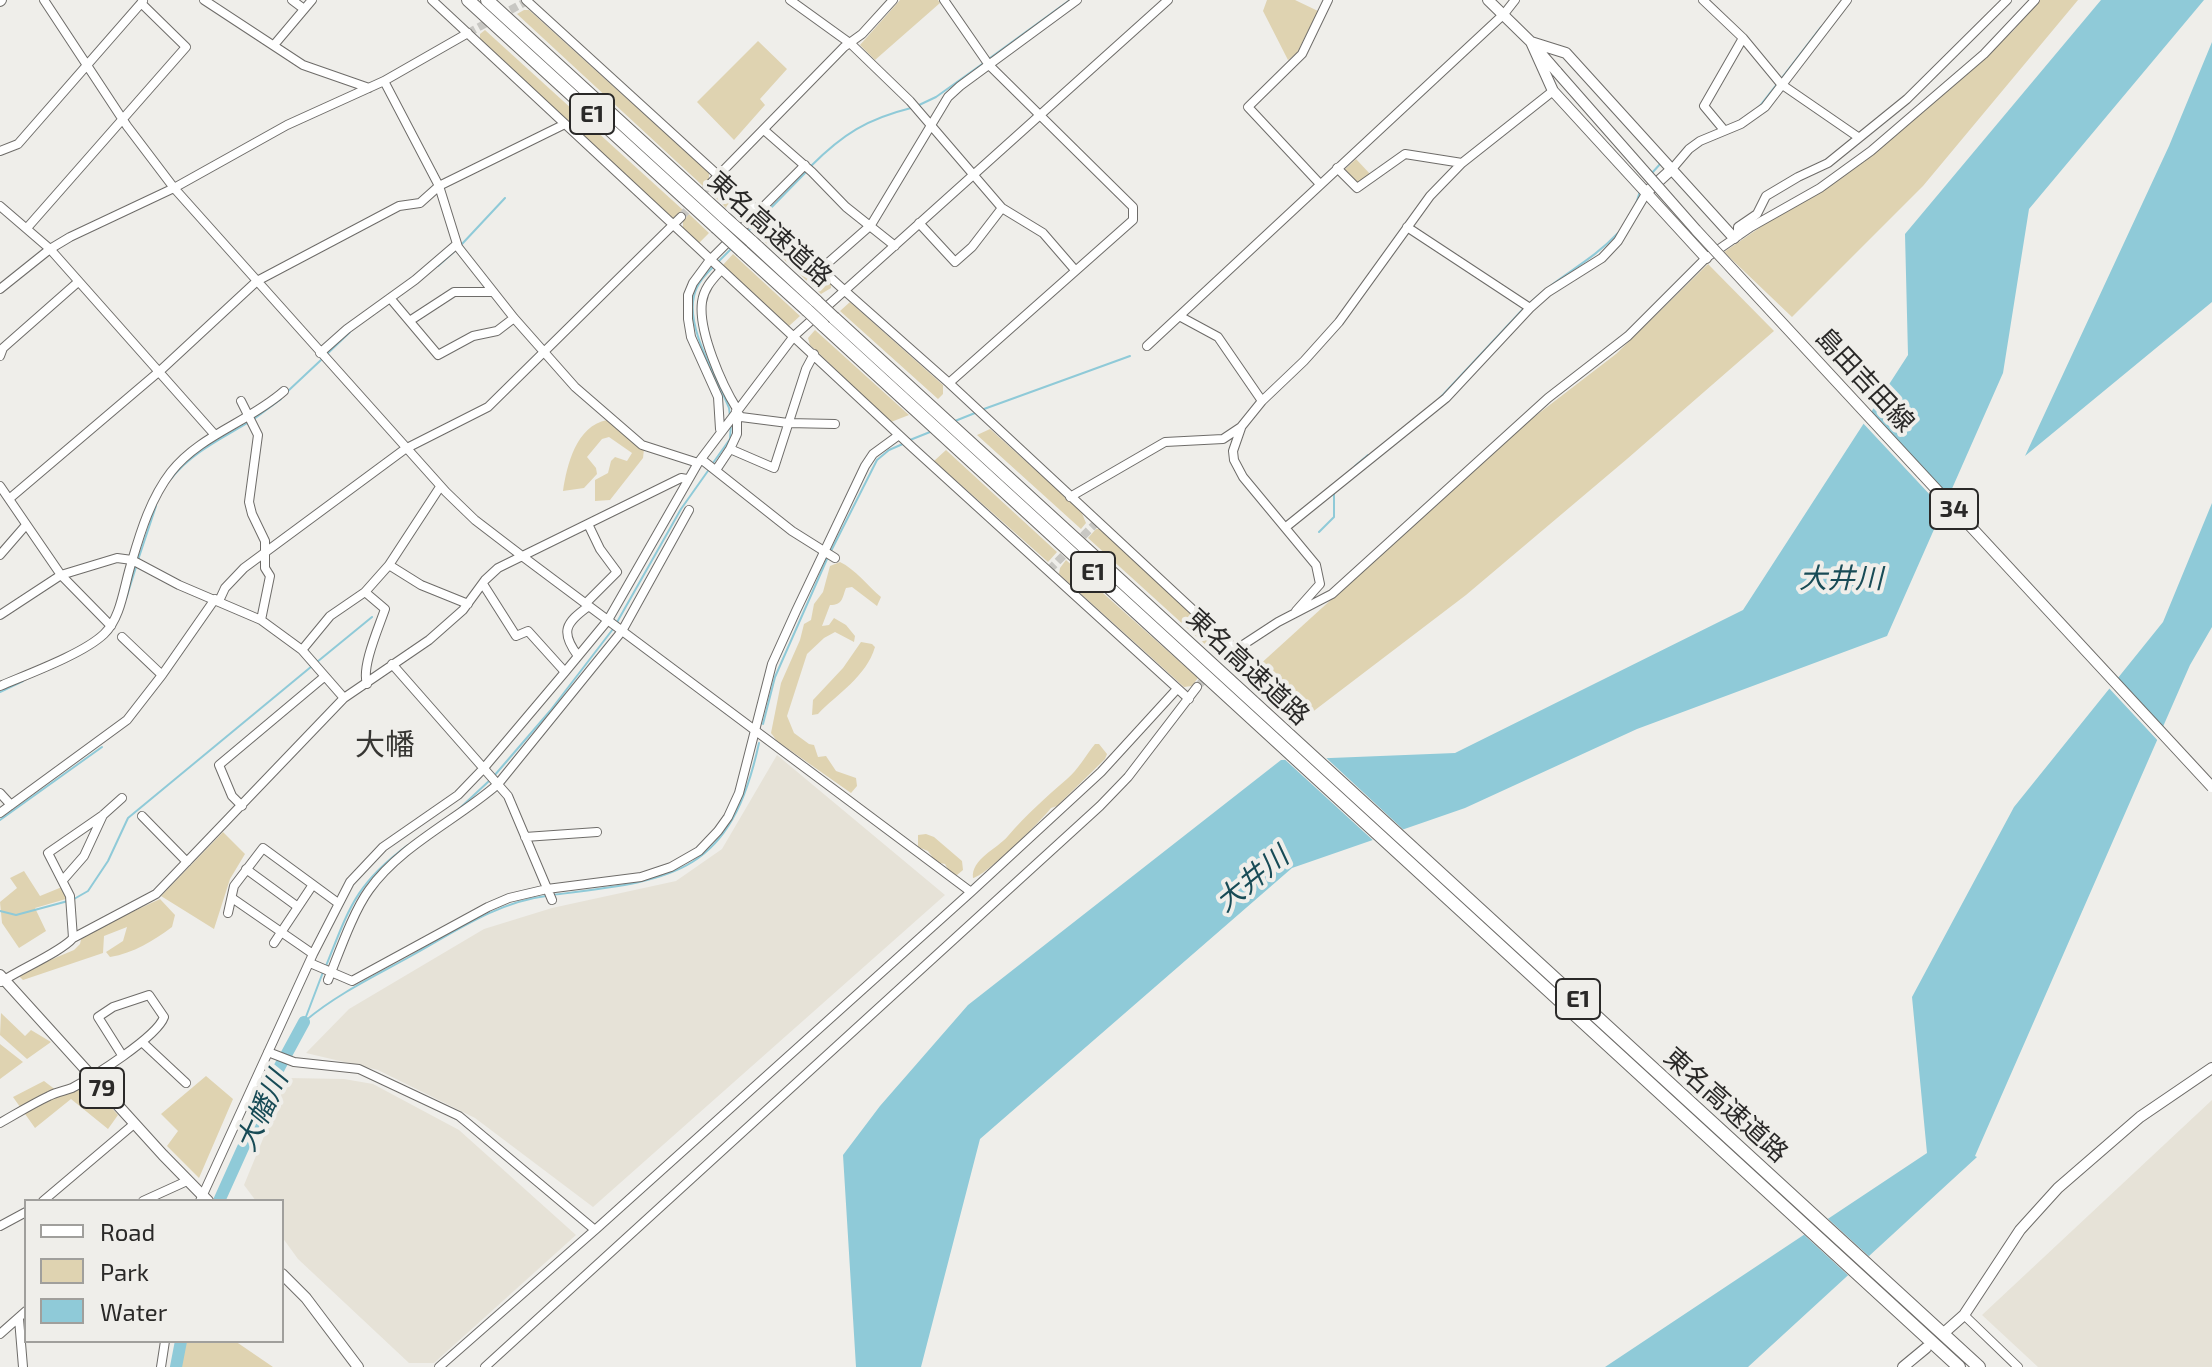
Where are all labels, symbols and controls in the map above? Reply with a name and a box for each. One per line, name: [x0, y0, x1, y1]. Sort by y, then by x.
road number: E1: [570, 94, 614, 134]
street label: 東名高速道路: [702, 165, 838, 293]
street label: 島田吉田線: [1809, 322, 1921, 438]
road number: 34: [1930, 489, 1978, 529]
road number: E1: [1071, 552, 1115, 592]
water label: 大井川: [1799, 562, 1883, 596]
street label: 東名高速道路: [1180, 602, 1316, 732]
district label: 大幡: [355, 727, 415, 763]
water label: 大井川: [1209, 840, 1295, 918]
road number: E1: [1556, 979, 1600, 1019]
street label: 東名高速道路: [1658, 1041, 1794, 1169]
water label: 大幡川: [229, 1066, 295, 1156]
road number: 79: [80, 1068, 124, 1108]
legend: [24, 1199, 284, 1343]
text: Road: [100, 1217, 155, 1246]
text: Park: [100, 1257, 149, 1286]
text: Water: [100, 1297, 167, 1326]

